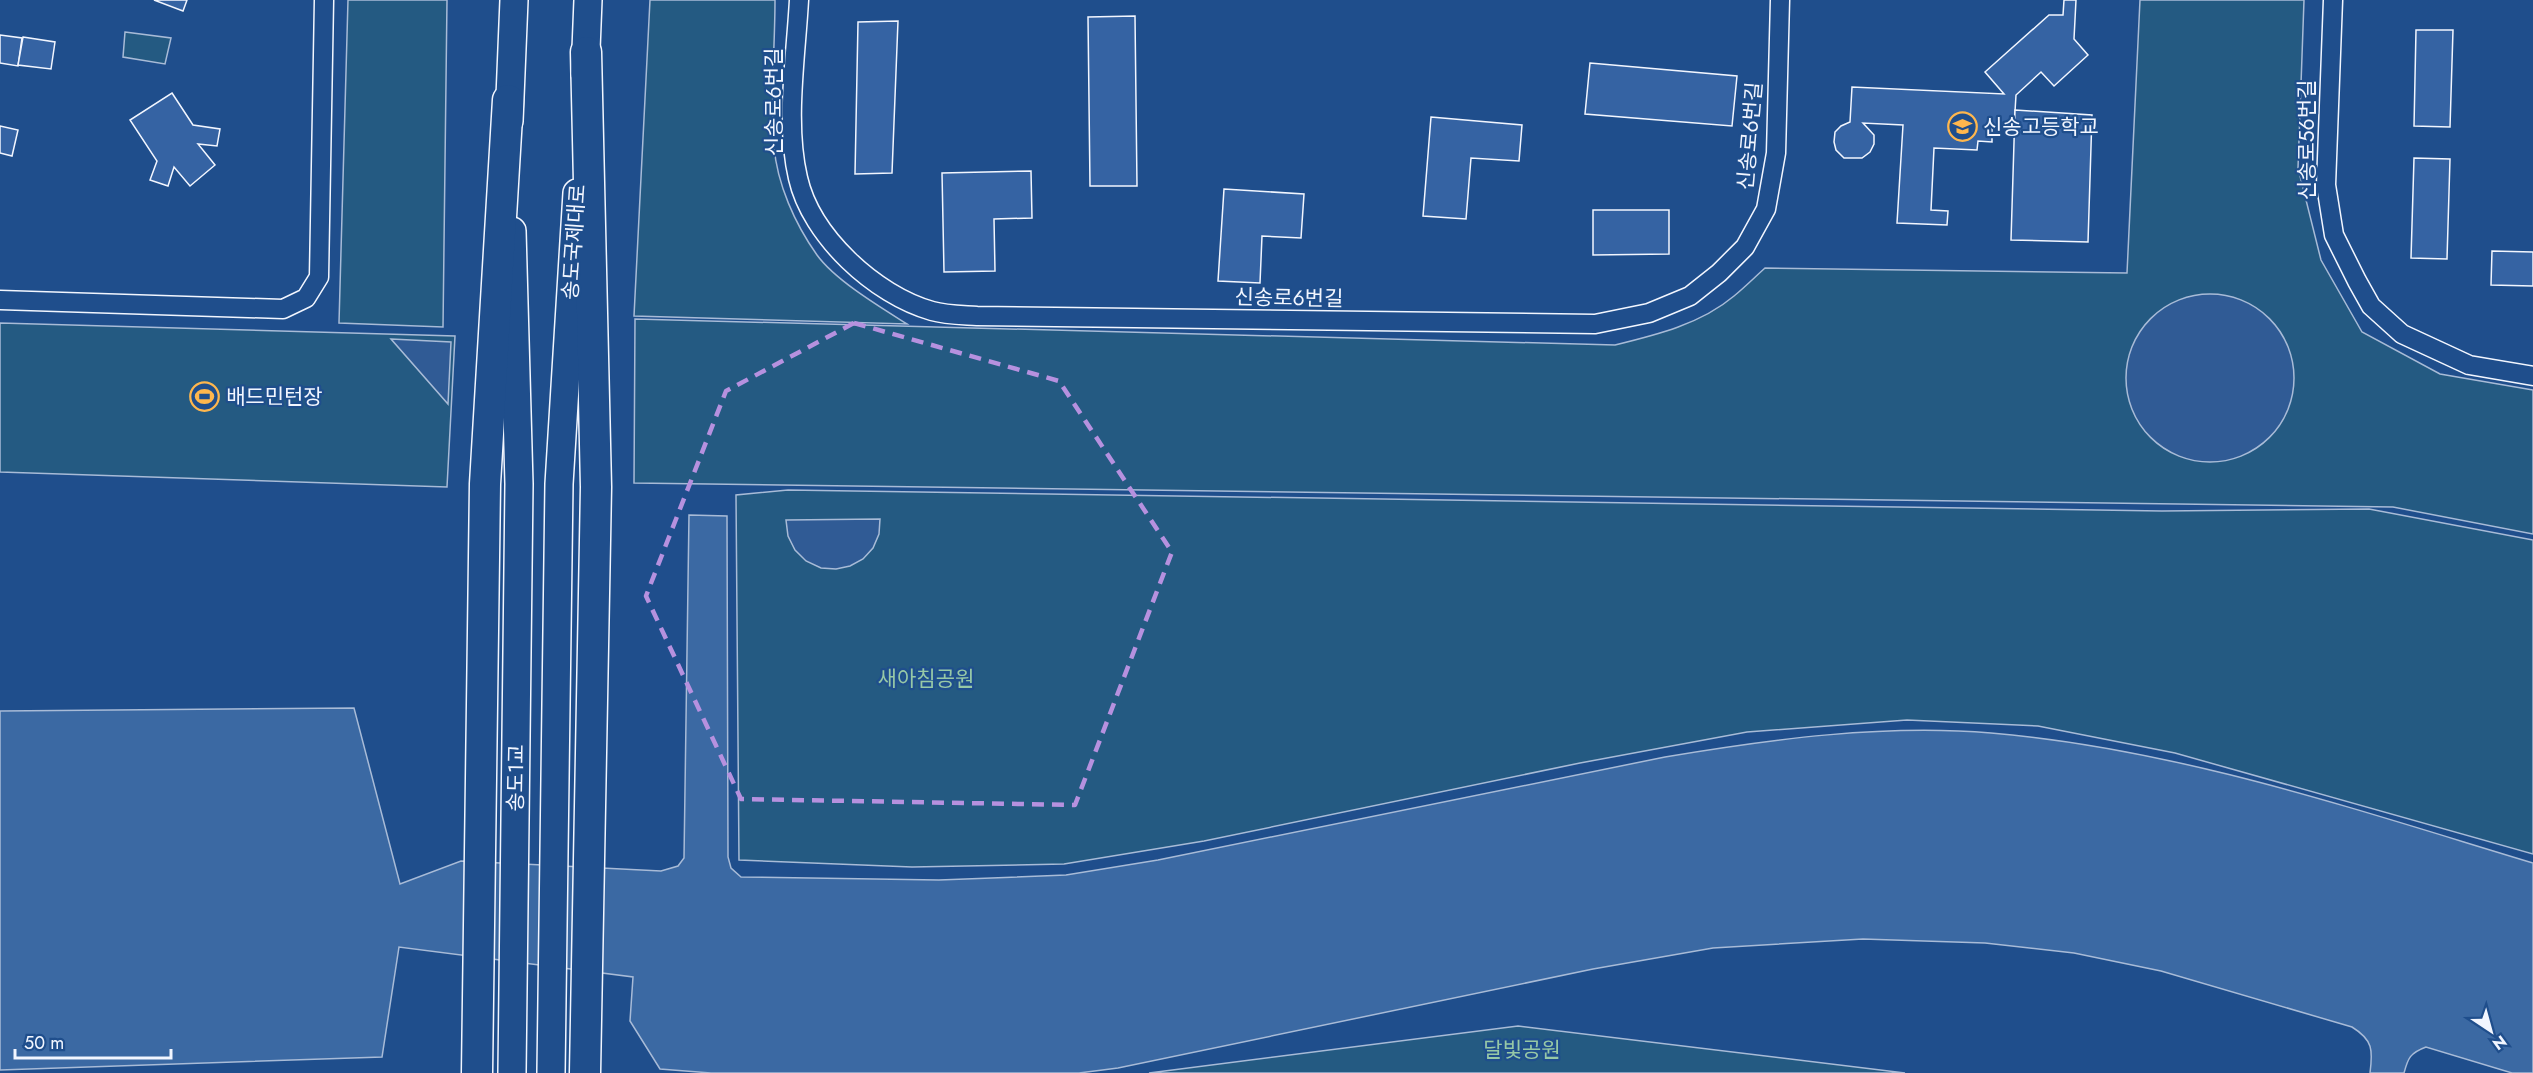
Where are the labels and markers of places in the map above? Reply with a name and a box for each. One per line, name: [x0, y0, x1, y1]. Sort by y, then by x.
school or university icon: 신송고등학교: [1946, 111, 1978, 143]
place label: 신송고등학교: [1983, 112, 2099, 142]
sports icon: 배드민턴장: [189, 381, 221, 413]
place label: 배드민턴장: [226, 382, 323, 412]

